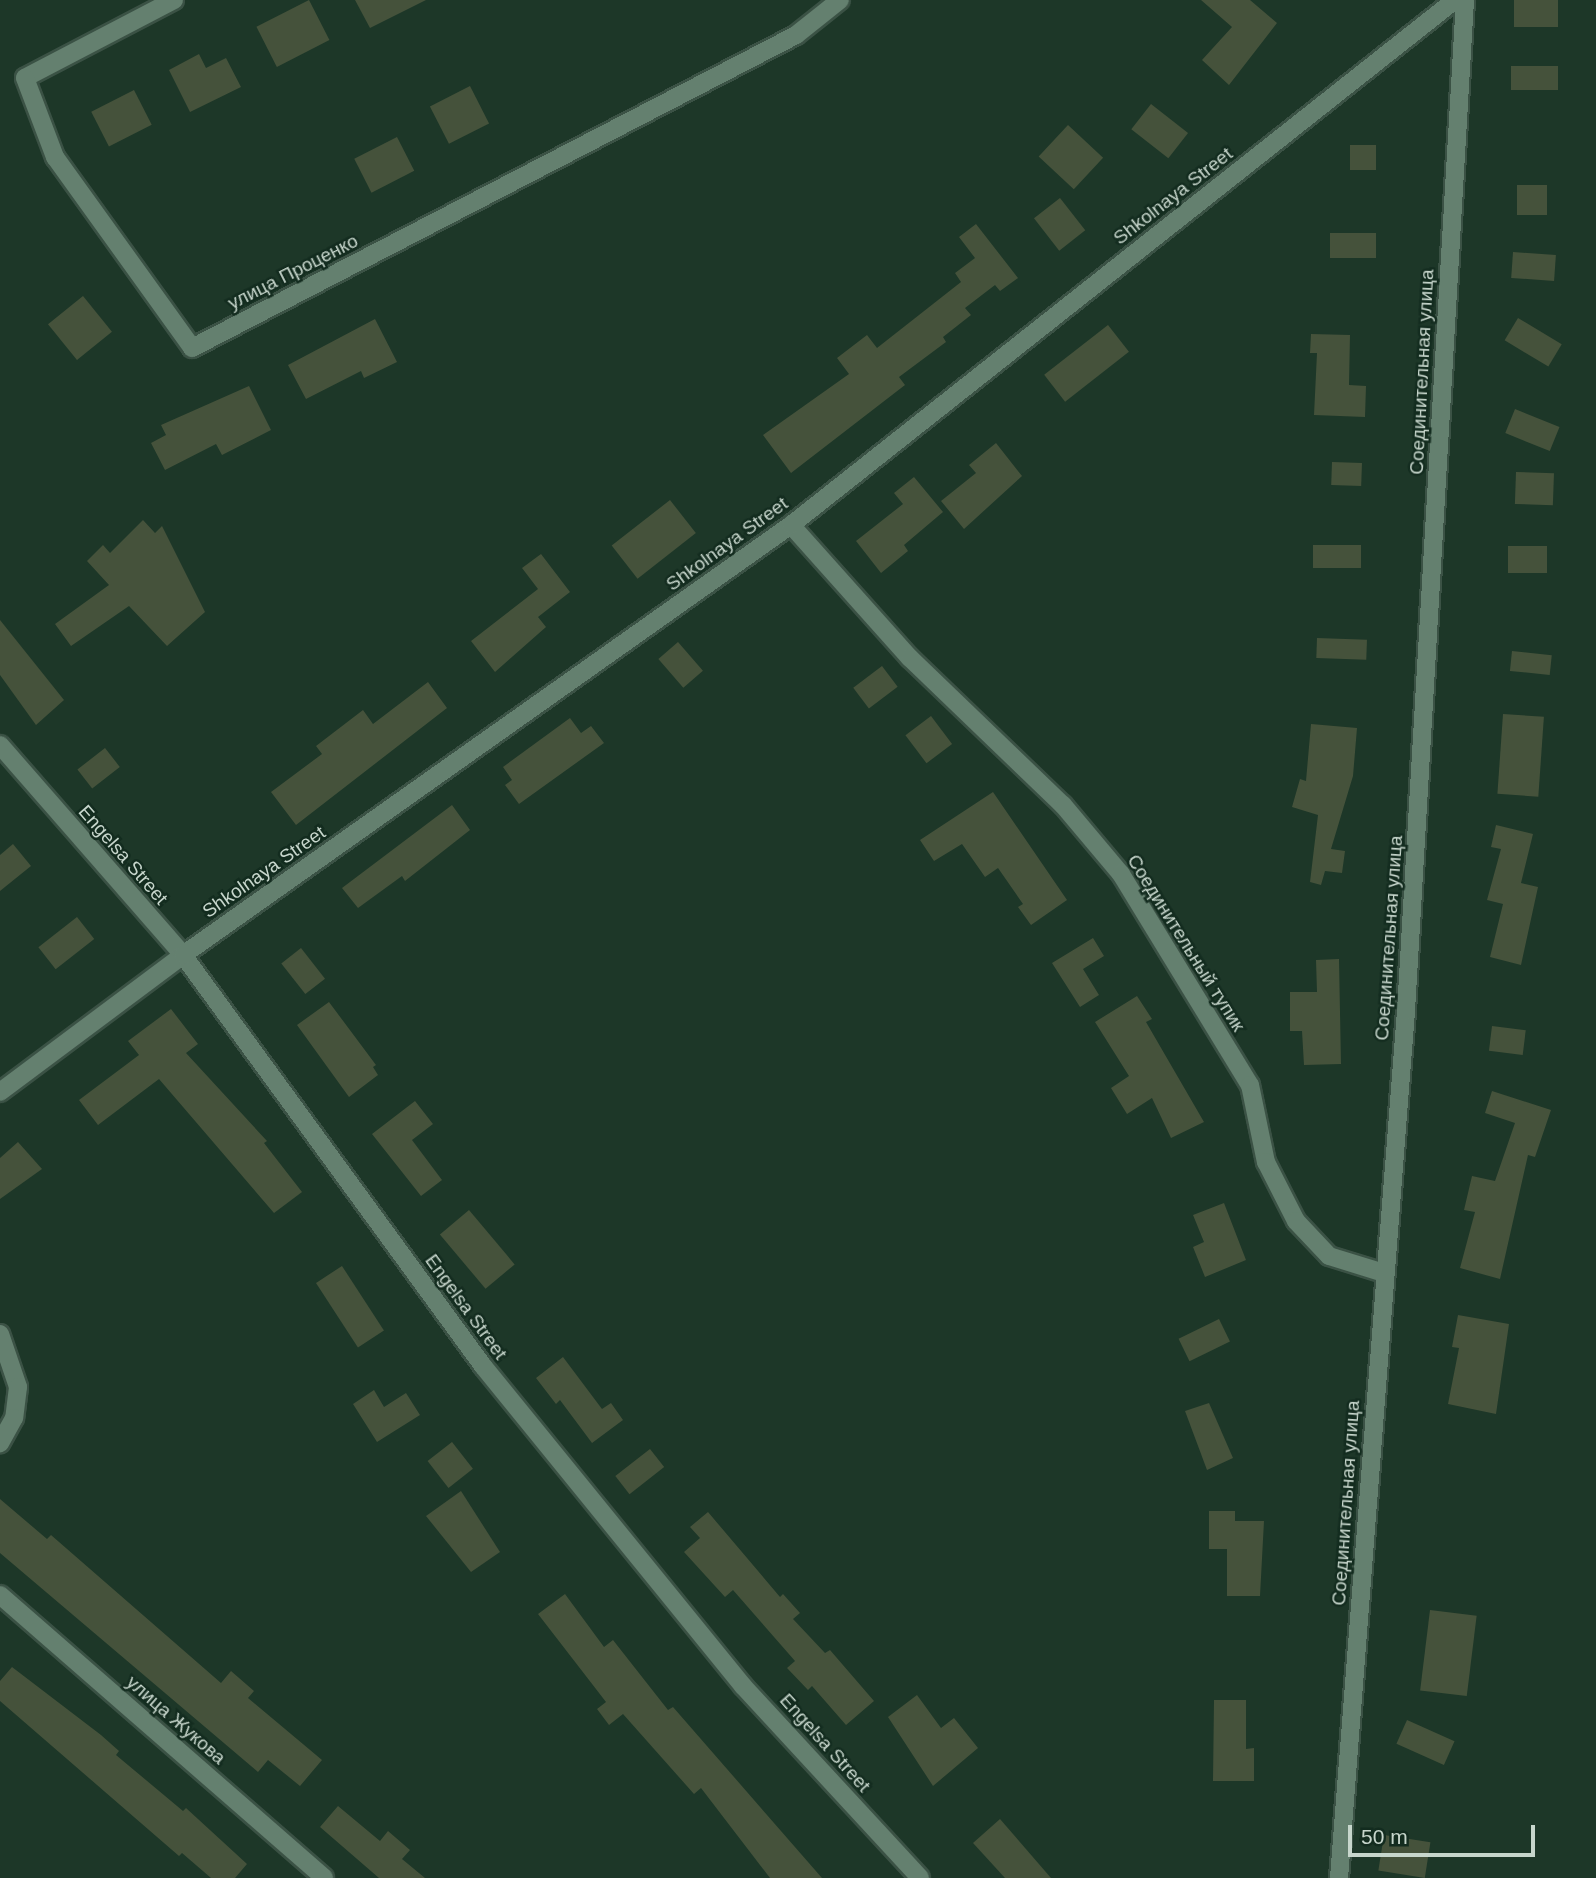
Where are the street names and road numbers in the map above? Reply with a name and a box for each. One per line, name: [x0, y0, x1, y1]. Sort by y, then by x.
street label: Shkolnaya Street: [1109, 142, 1237, 250]
street label: улица Проценко: [224, 229, 362, 315]
street label: Соединительная улица: [1405, 269, 1439, 475]
street label: Shkolnaya Street: [662, 492, 792, 596]
street label: Engelsa Street: [74, 800, 172, 910]
street label: Shkolnaya Street: [198, 821, 330, 923]
street label: Соединительная улица: [1370, 835, 1408, 1041]
street label: Соединительный тупик: [1122, 850, 1250, 1036]
street label: Engelsa Street: [420, 1250, 512, 1364]
street label: Соединительная улица: [1327, 1400, 1365, 1606]
street label: улица Жукова: [122, 1671, 230, 1769]
street label: Engelsa Street: [775, 1689, 875, 1797]

